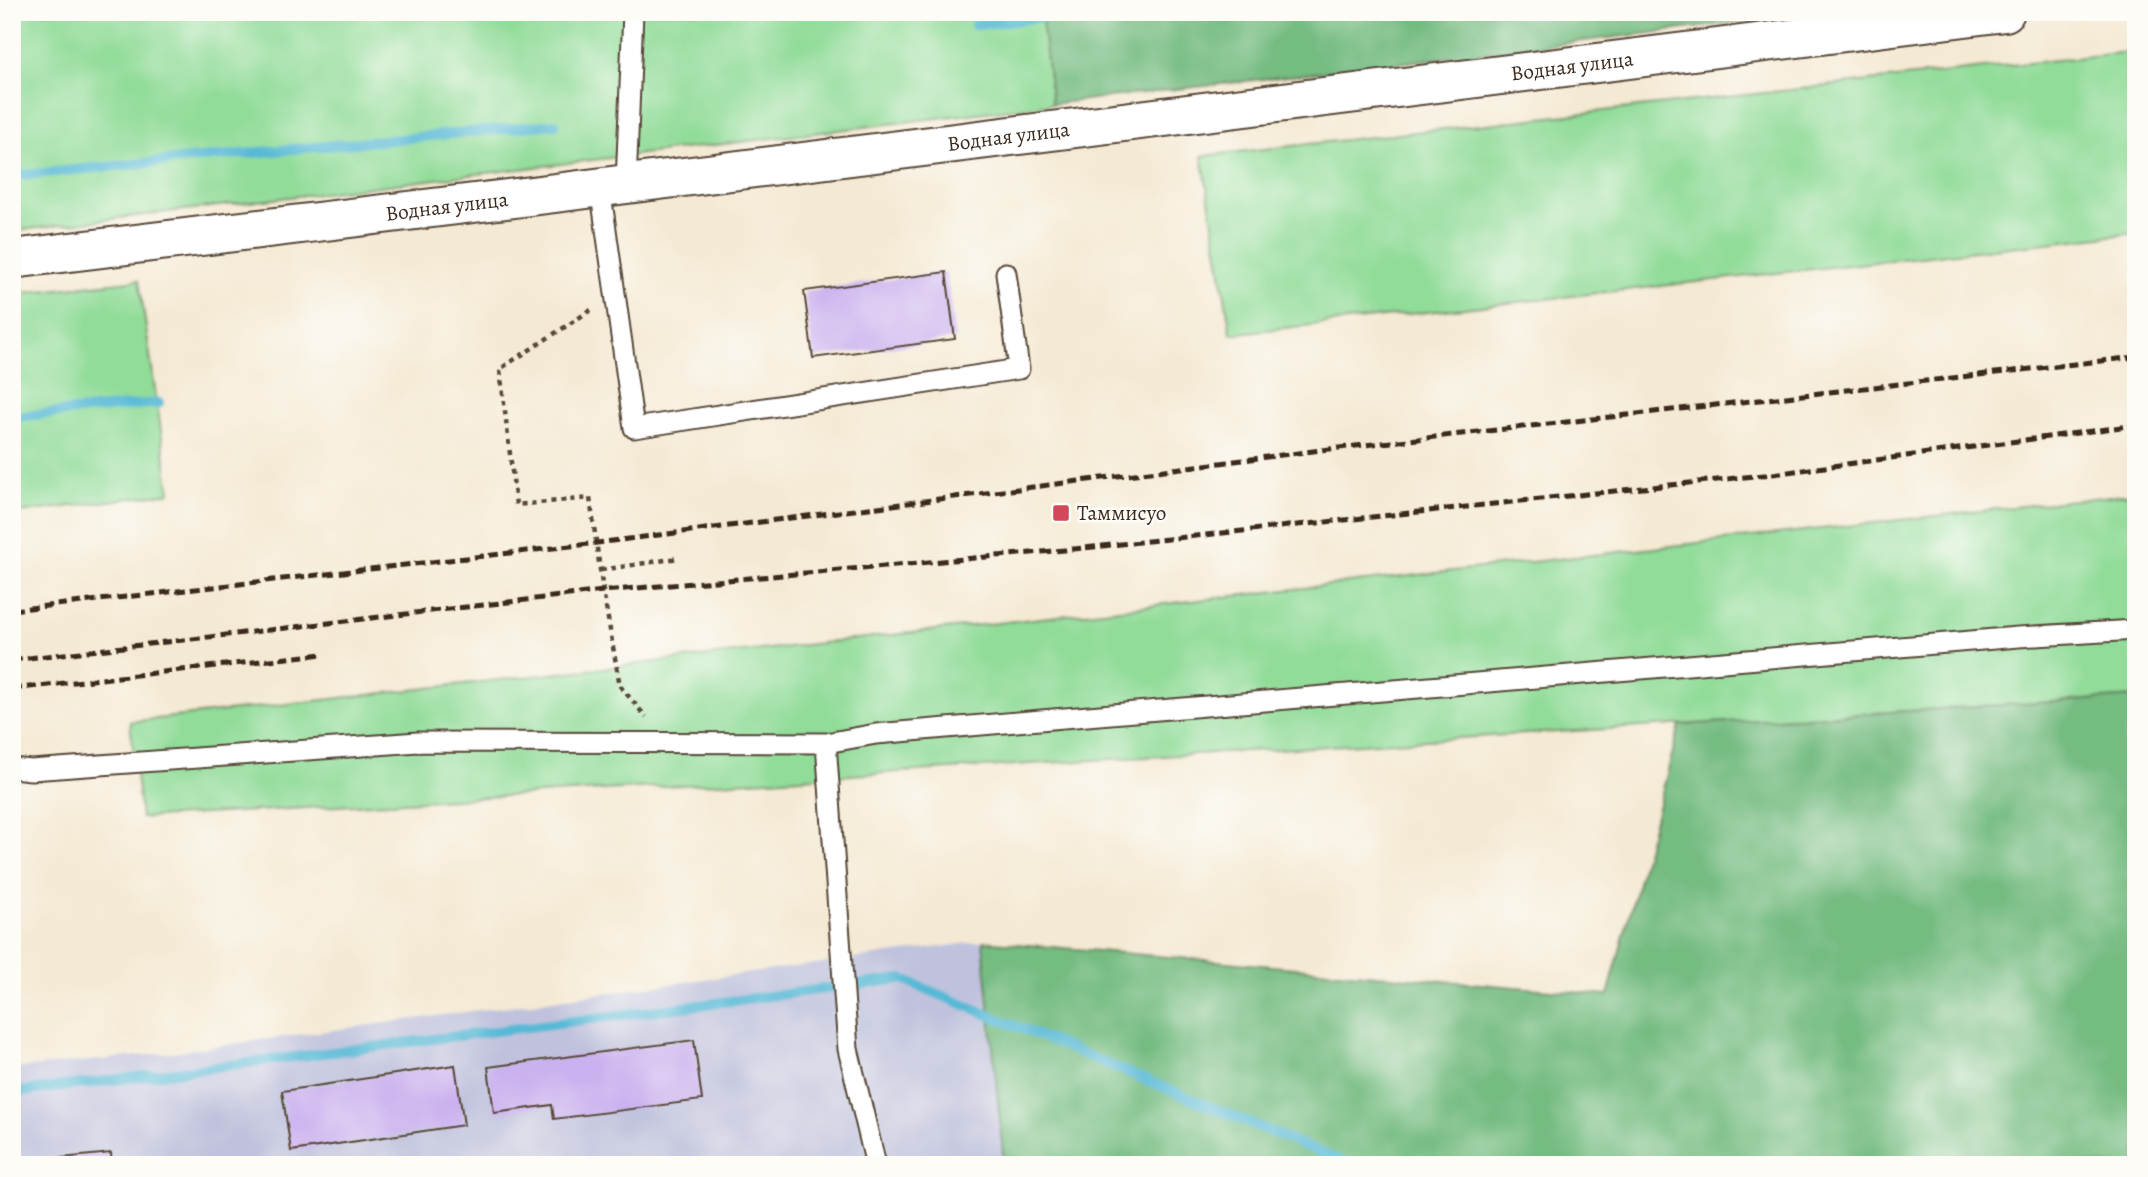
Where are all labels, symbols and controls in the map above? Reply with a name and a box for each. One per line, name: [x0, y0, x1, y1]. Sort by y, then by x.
street label: Водная улица: [1509, 44, 1635, 88]
street label: Водная улица: [946, 115, 1072, 158]
street label: Водная улица: [384, 185, 510, 228]
place label: Таммисуо: [1077, 499, 1166, 527]
marker: Таммисуо: [1051, 503, 1071, 523]

